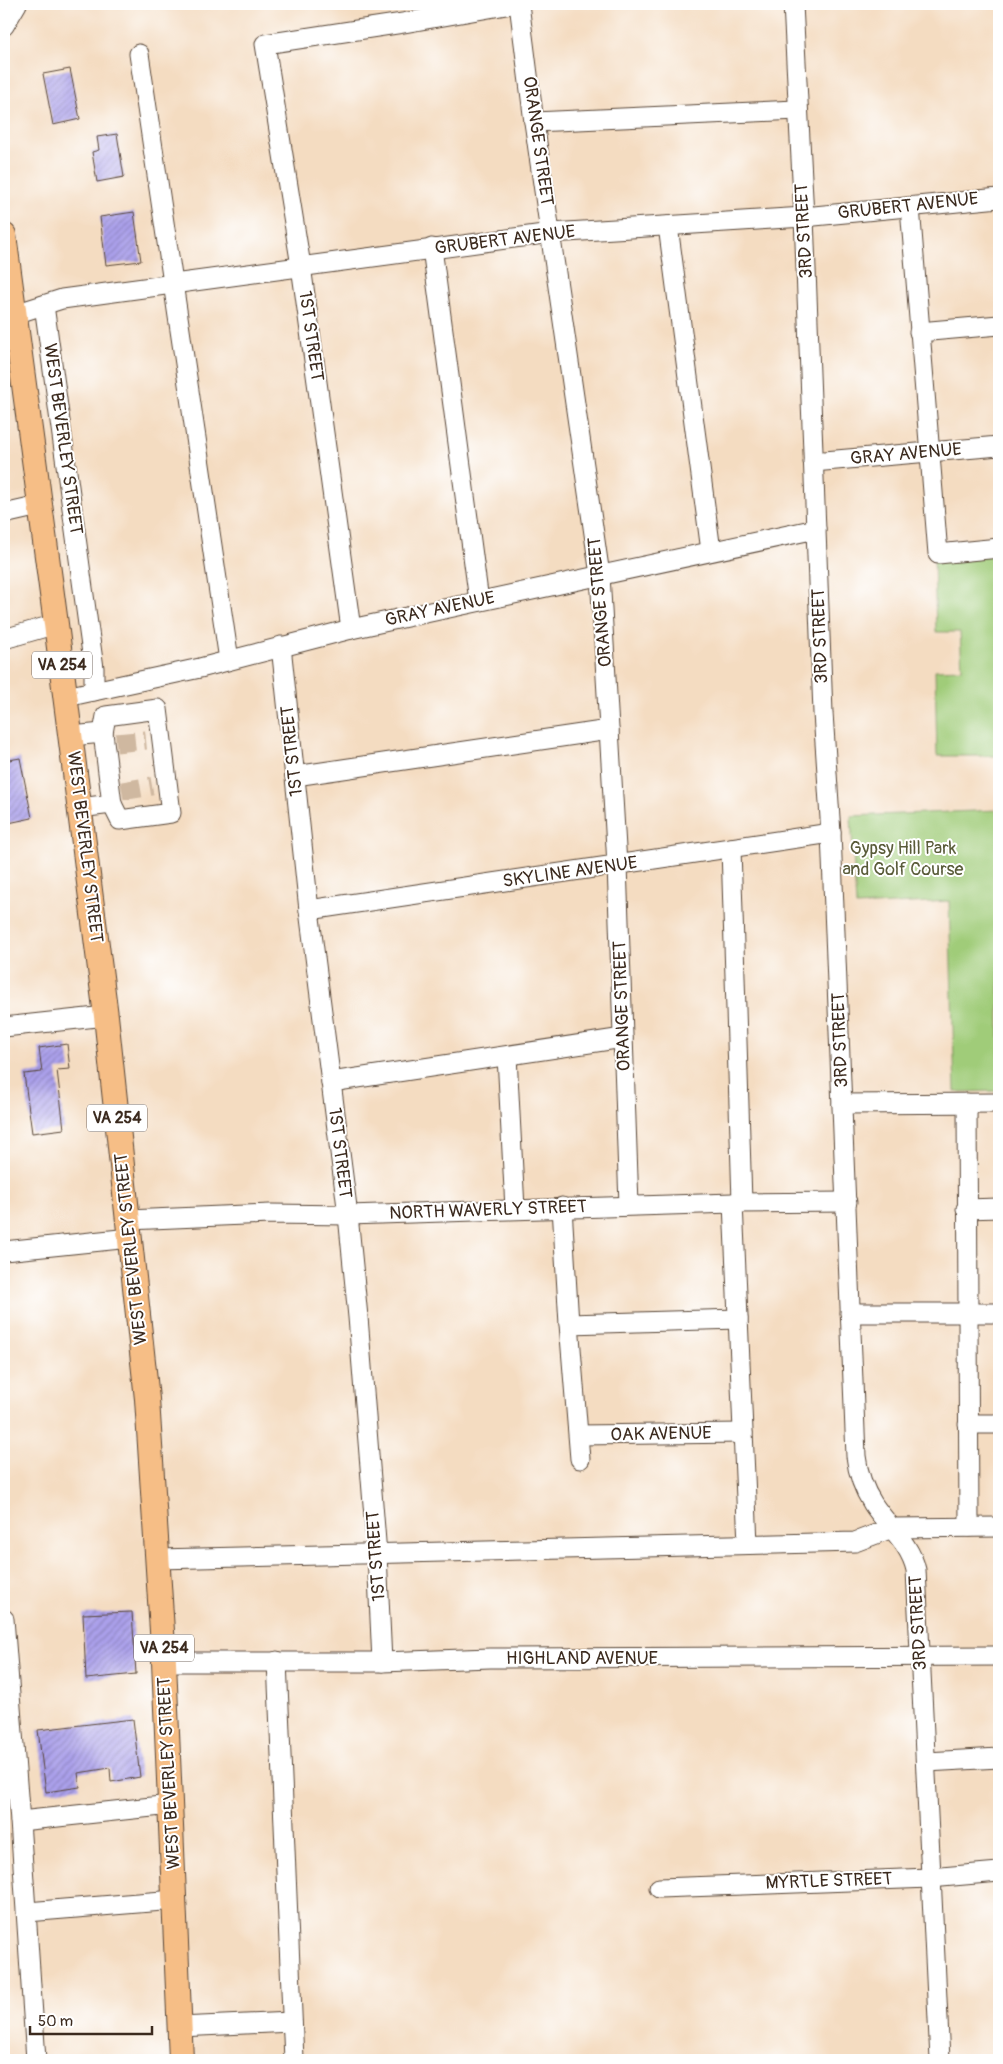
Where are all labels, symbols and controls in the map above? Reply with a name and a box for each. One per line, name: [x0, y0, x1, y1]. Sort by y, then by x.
street label: ORANGE STREET: [518, 75, 558, 207]
street label: 3RD STREET: [790, 183, 818, 279]
street label: GRUBERT AVENUE: [836, 187, 980, 225]
street label: GRUBERT AVENUE: [433, 220, 577, 260]
street label: 1ST STREET: [293, 289, 329, 383]
street label: WEST BEVERLEY STREET: [38, 342, 88, 536]
street label: GRAY AVENUE: [849, 438, 963, 470]
street label: ORANGE STREET: [583, 536, 617, 668]
street label: GRAY AVENUE: [383, 586, 497, 632]
street label: 3RD STREET: [807, 588, 833, 684]
road number: VA 254: [32, 652, 92, 678]
street label: 1ST STREET: [276, 705, 308, 797]
street label: WEST BEVERLEY STREET: [62, 750, 108, 944]
park label: Gypsy Hill Park and Golf Course: [842, 837, 964, 881]
street label: SKYLINE AVENUE: [501, 851, 639, 893]
street label: ORANGE STREET: [608, 940, 636, 1072]
street label: 3RD STREET: [827, 992, 853, 1088]
road number: VA 254: [87, 1104, 147, 1132]
street label: 1ST STREET: [323, 1106, 357, 1200]
street label: WEST BEVERLEY STREET: [109, 1152, 153, 1346]
street label: NORTH WAVERLY STREET: [389, 1195, 587, 1225]
street label: OAK AVENUE: [610, 1422, 712, 1446]
street label: 1ST STREET: [361, 1510, 391, 1602]
street label: 3RD STREET: [904, 1575, 932, 1671]
road number: VA 254: [134, 1635, 194, 1662]
street label: HIGHLAND AVENUE: [506, 1647, 658, 1670]
street label: WEST BEVERLEY STREET: [152, 1676, 186, 1870]
street label: MYRTLE STREET: [765, 1867, 893, 1895]
scale bar: [30, 2004, 152, 2036]
text: 50 m: [38, 2012, 73, 2031]

